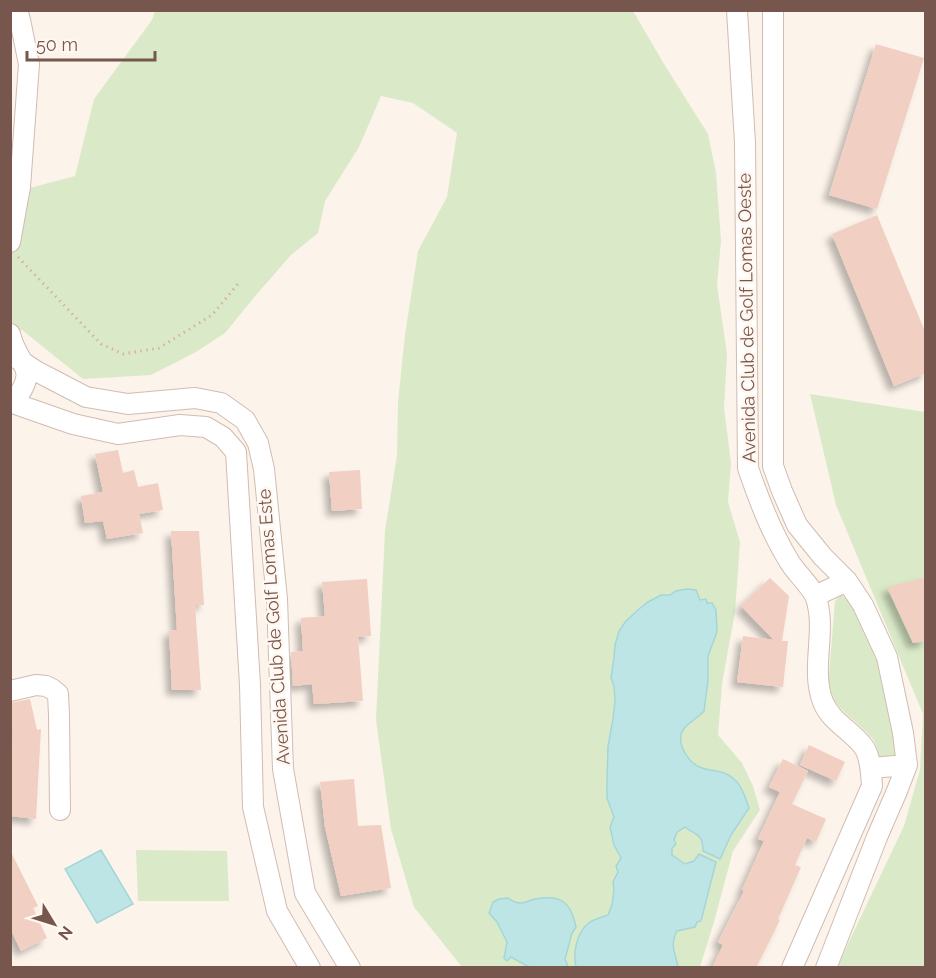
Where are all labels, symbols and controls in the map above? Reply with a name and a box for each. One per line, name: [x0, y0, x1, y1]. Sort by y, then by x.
scale bar: [27, 24, 154, 62]
text: 50 m: [36, 34, 78, 55]
street label: Avenida Club de Golf Lomas Oeste: [733, 172, 760, 463]
street label: Avenida Club de Golf Lomas Este: [253, 488, 294, 766]
north arrow: [24, 894, 84, 954]
text: N: [54, 922, 77, 944]

